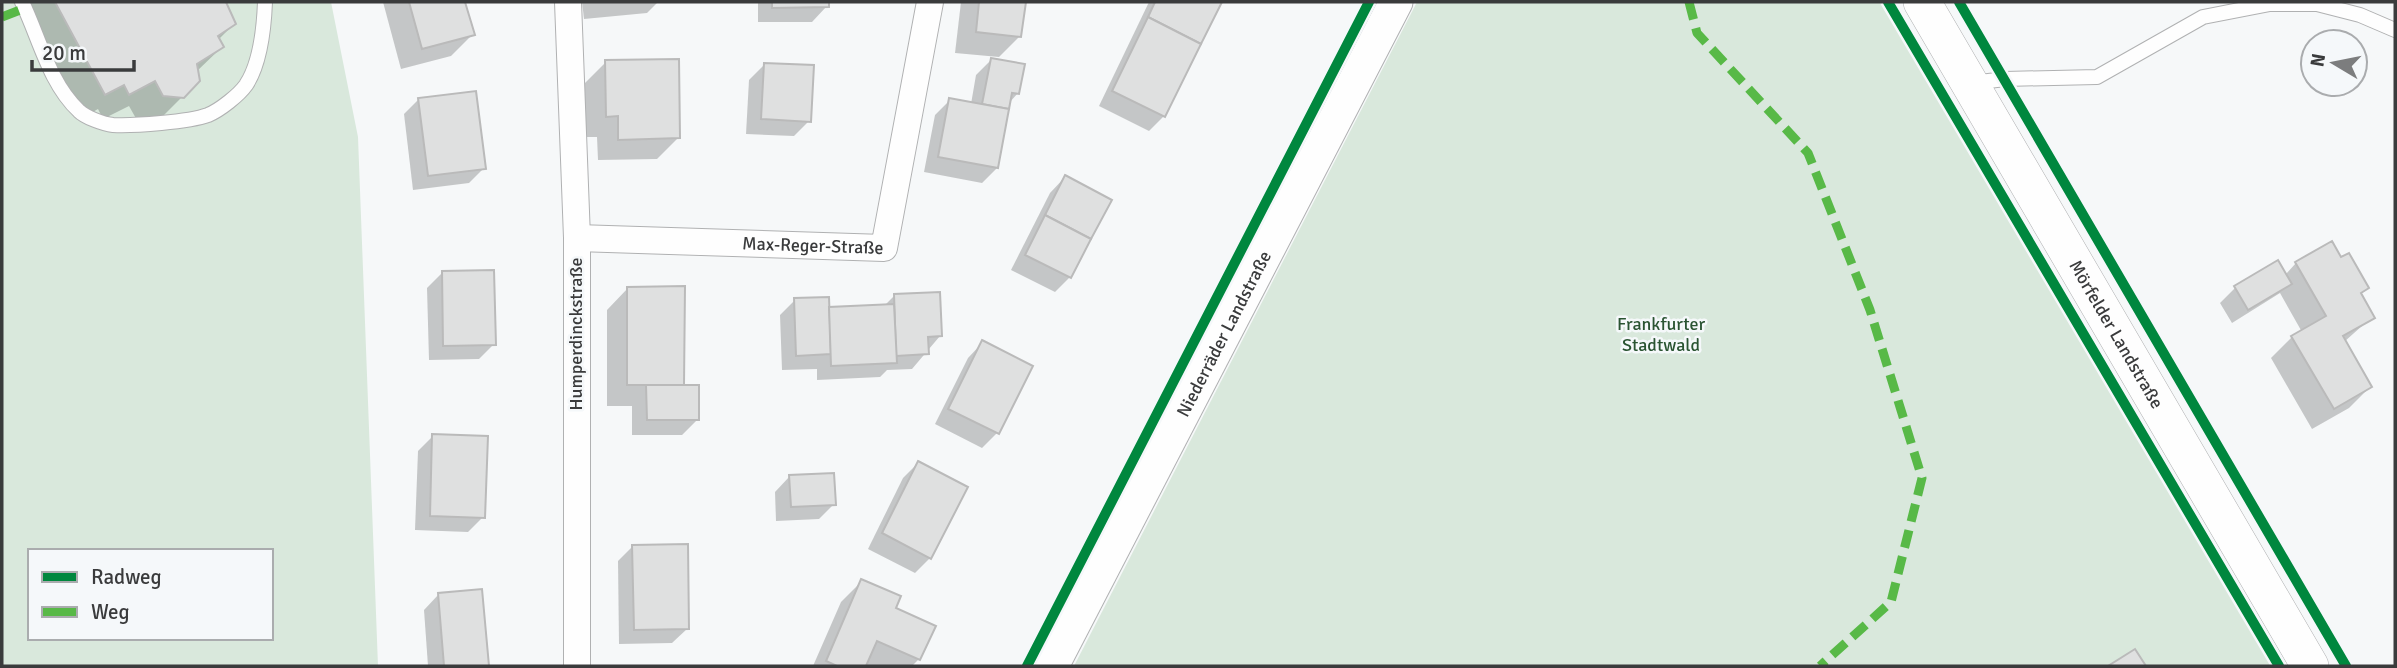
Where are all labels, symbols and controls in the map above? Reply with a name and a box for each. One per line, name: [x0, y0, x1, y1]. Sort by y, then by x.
scale bar: [32, 28, 133, 72]
north arrow: [2299, 28, 2369, 98]
text: 20 m: [42, 40, 86, 66]
text: N: [2305, 52, 2331, 69]
street label: Max-Reger-Straße: [742, 232, 884, 259]
street label: Niederräder Landstraße: [1172, 247, 1276, 421]
street label: Mörfelder Landstraße: [2064, 256, 2168, 413]
street label: Humperdinckstraße: [565, 257, 587, 411]
park label: Frankfurter Stadtwald: [1617, 313, 1705, 356]
legend: [28, 549, 273, 640]
text: Radweg: [91, 564, 162, 590]
text: Weg: [91, 599, 130, 625]

